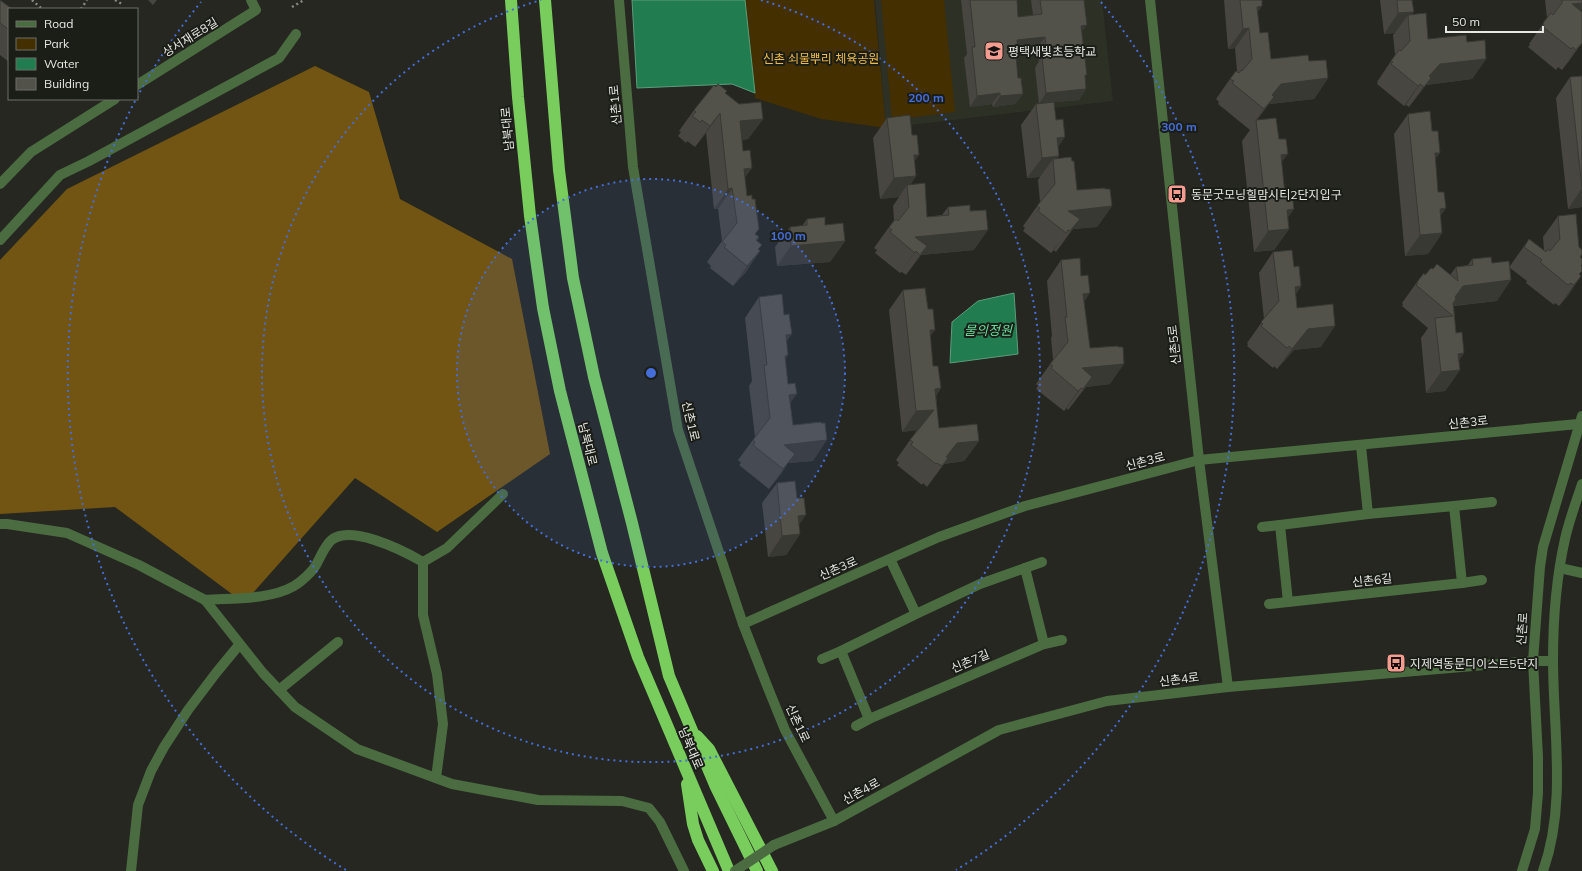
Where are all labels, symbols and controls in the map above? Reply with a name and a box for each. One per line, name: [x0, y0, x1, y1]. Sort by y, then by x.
legend: [8, 8, 138, 100]
scale bar: [1446, 8, 1543, 34]
street label: 상서재로8길: [160, 14, 220, 60]
text: 50 m: [1452, 14, 1480, 29]
text: Road: [44, 16, 73, 31]
text: Park: [44, 36, 70, 51]
school or university icon: 평택새빛초등학교: [983, 40, 1005, 62]
place label: 평택새빛초등학교: [1008, 44, 1096, 59]
park label: 신촌 쇠물뿌리 체육공원: [763, 51, 879, 66]
text: Water: [44, 56, 80, 71]
text: Building: [44, 76, 89, 91]
street label: 신촌1로: [606, 84, 624, 126]
text: 200 m: [908, 90, 944, 105]
street label: 남북대로: [498, 106, 516, 152]
text: 300 m: [1161, 119, 1197, 134]
bus stop icon: 동문굿모닝힐맘시티2단지입구: [1166, 183, 1188, 205]
place label: 동문굿모닝힐맘시티2단지입구: [1191, 187, 1342, 202]
text: 100 m: [770, 228, 806, 243]
water label: 물의정원: [964, 322, 1013, 338]
street label: 신촌5로: [1164, 324, 1184, 366]
centre of rings: [644, 366, 658, 380]
street label: 신촌1로: [679, 400, 703, 442]
street label: 신촌3로: [1447, 412, 1489, 432]
street label: 남북대로: [575, 421, 601, 467]
street label: 신촌3로: [1124, 449, 1166, 473]
street label: 신촌3로: [817, 553, 859, 583]
street label: 신촌6길: [1351, 570, 1393, 590]
street label: 신촌로: [1513, 612, 1531, 646]
street label: 신촌7길: [949, 646, 991, 676]
bus stop icon: 지제역동문디이스트5단지: [1385, 652, 1407, 674]
place label: 지제역동문디이스트5단지: [1410, 656, 1539, 671]
street label: 신촌4로: [1158, 669, 1200, 689]
street label: 신촌1로: [783, 702, 813, 744]
street label: 남북대로: [675, 725, 707, 771]
street label: 신촌4로: [840, 775, 882, 807]

